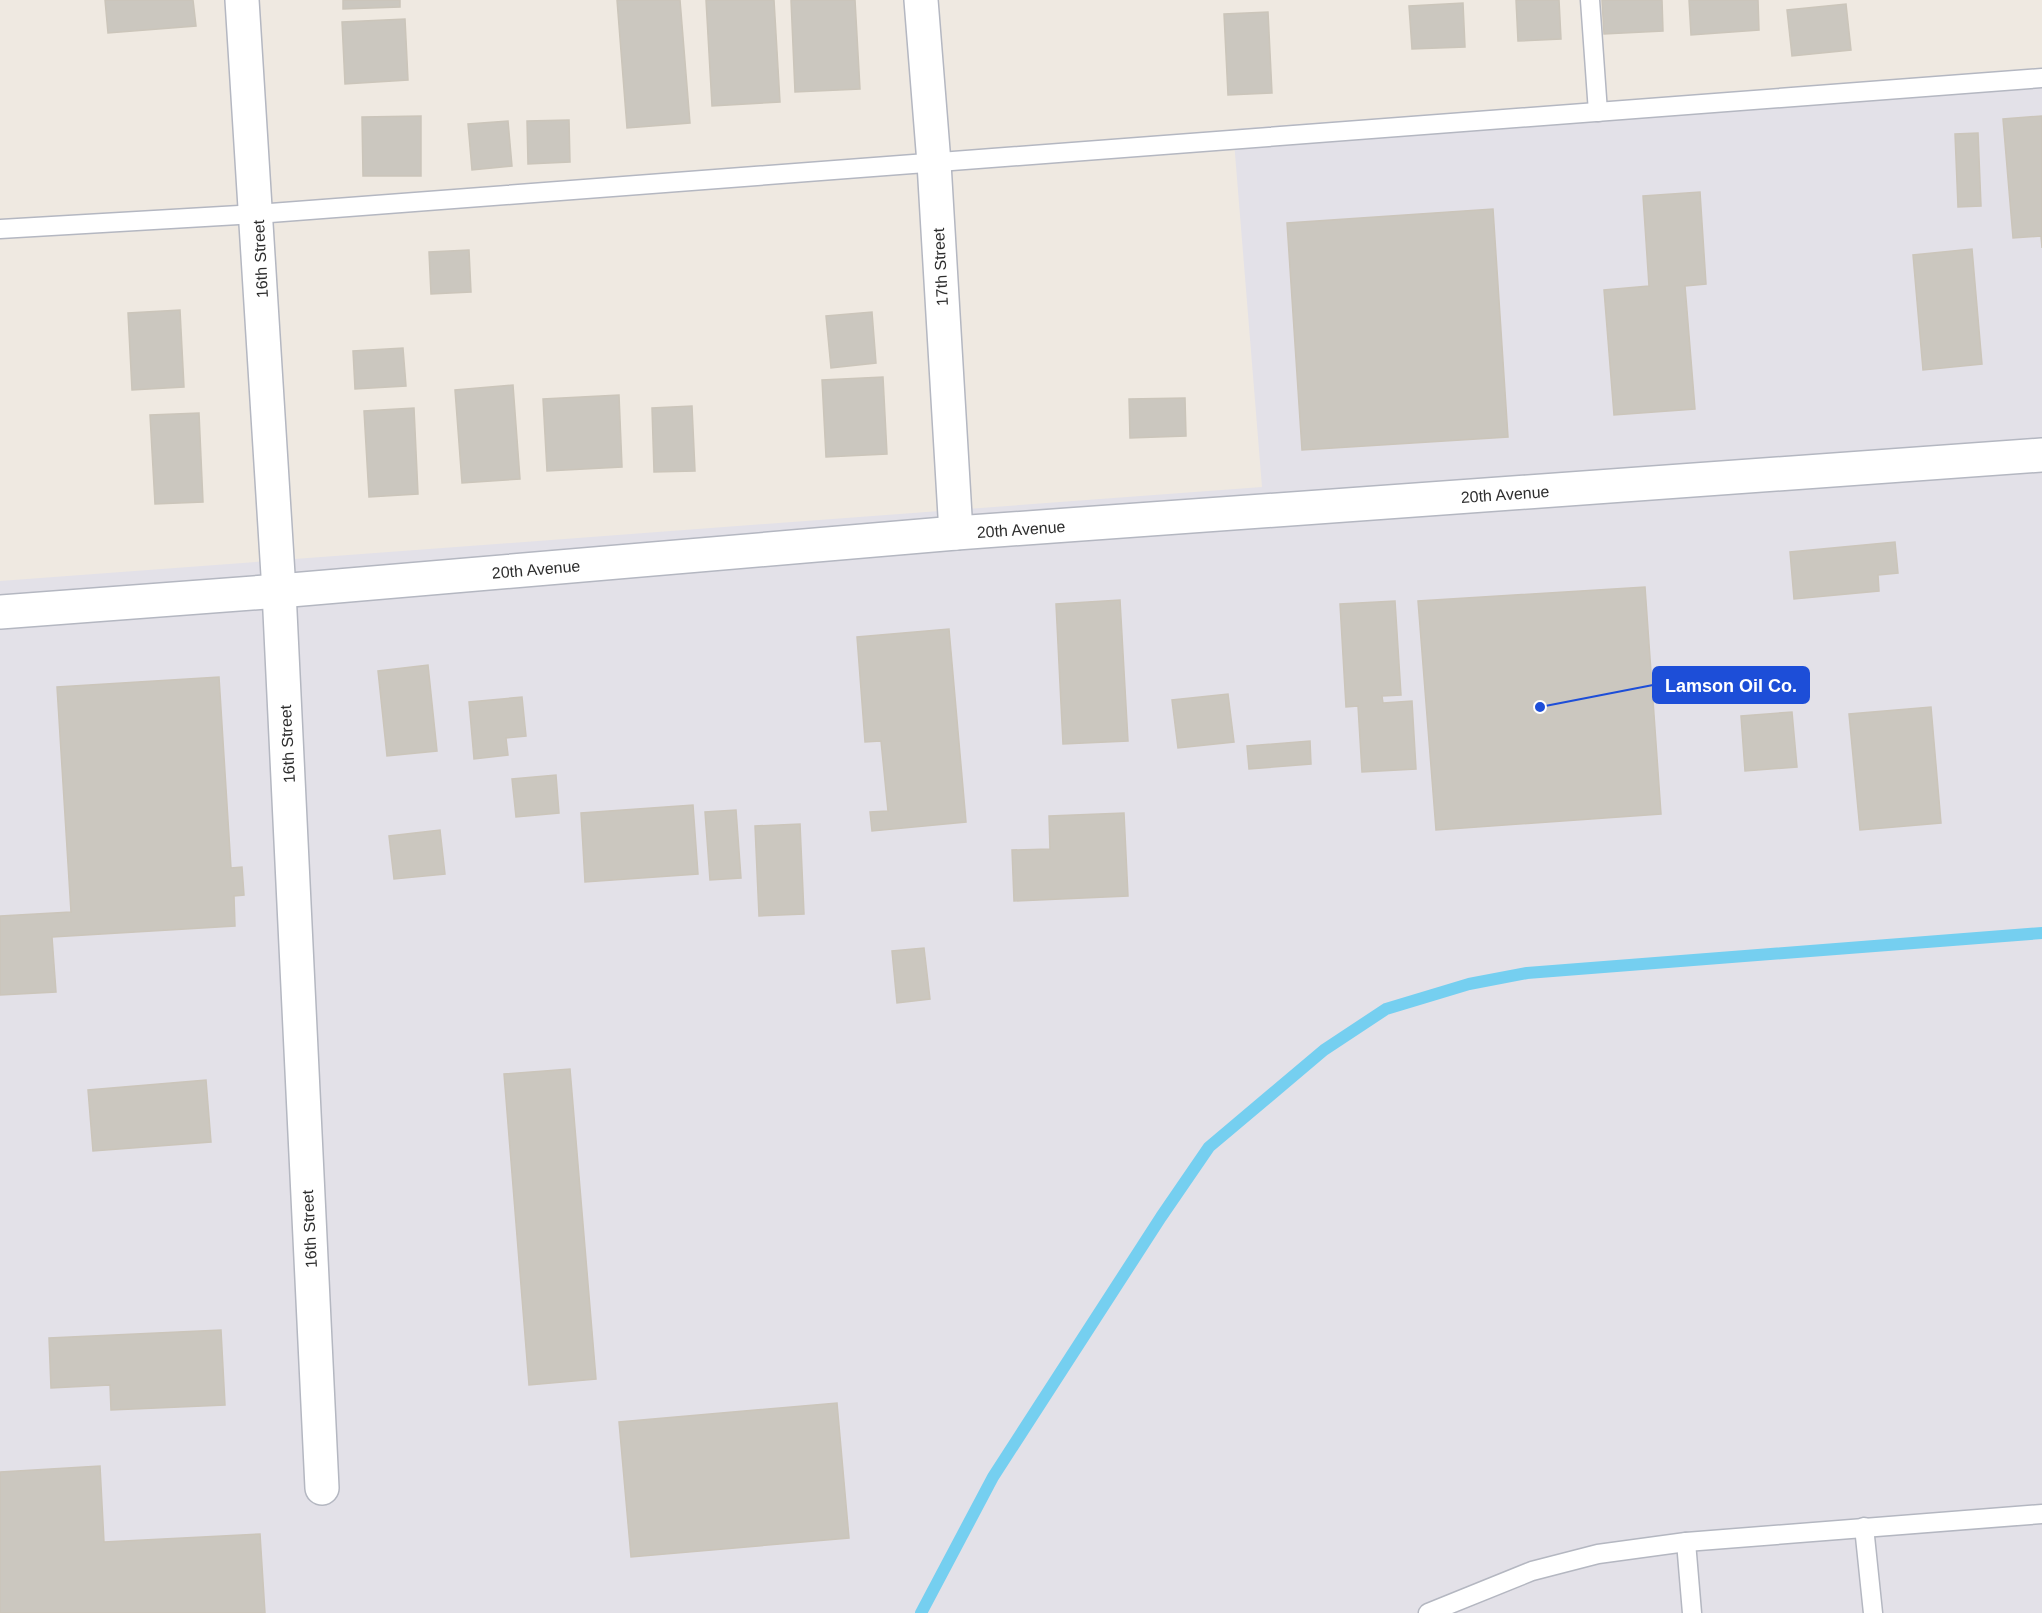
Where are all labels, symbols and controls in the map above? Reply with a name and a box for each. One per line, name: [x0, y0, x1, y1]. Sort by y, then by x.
street label: 16th Street: [250, 219, 271, 299]
street label: 17th Street: [930, 227, 951, 307]
street label: 20th Avenue: [1460, 483, 1550, 506]
street label: 20th Avenue: [976, 518, 1066, 541]
street label: 20th Avenue: [491, 557, 581, 582]
callout: Lamson Oil Co.: [1653, 667, 1809, 703]
text: Lamson Oil Co.: [1665, 676, 1797, 696]
street label: 16th Street: [277, 704, 298, 784]
street label: 16th Street: [299, 1189, 320, 1269]

